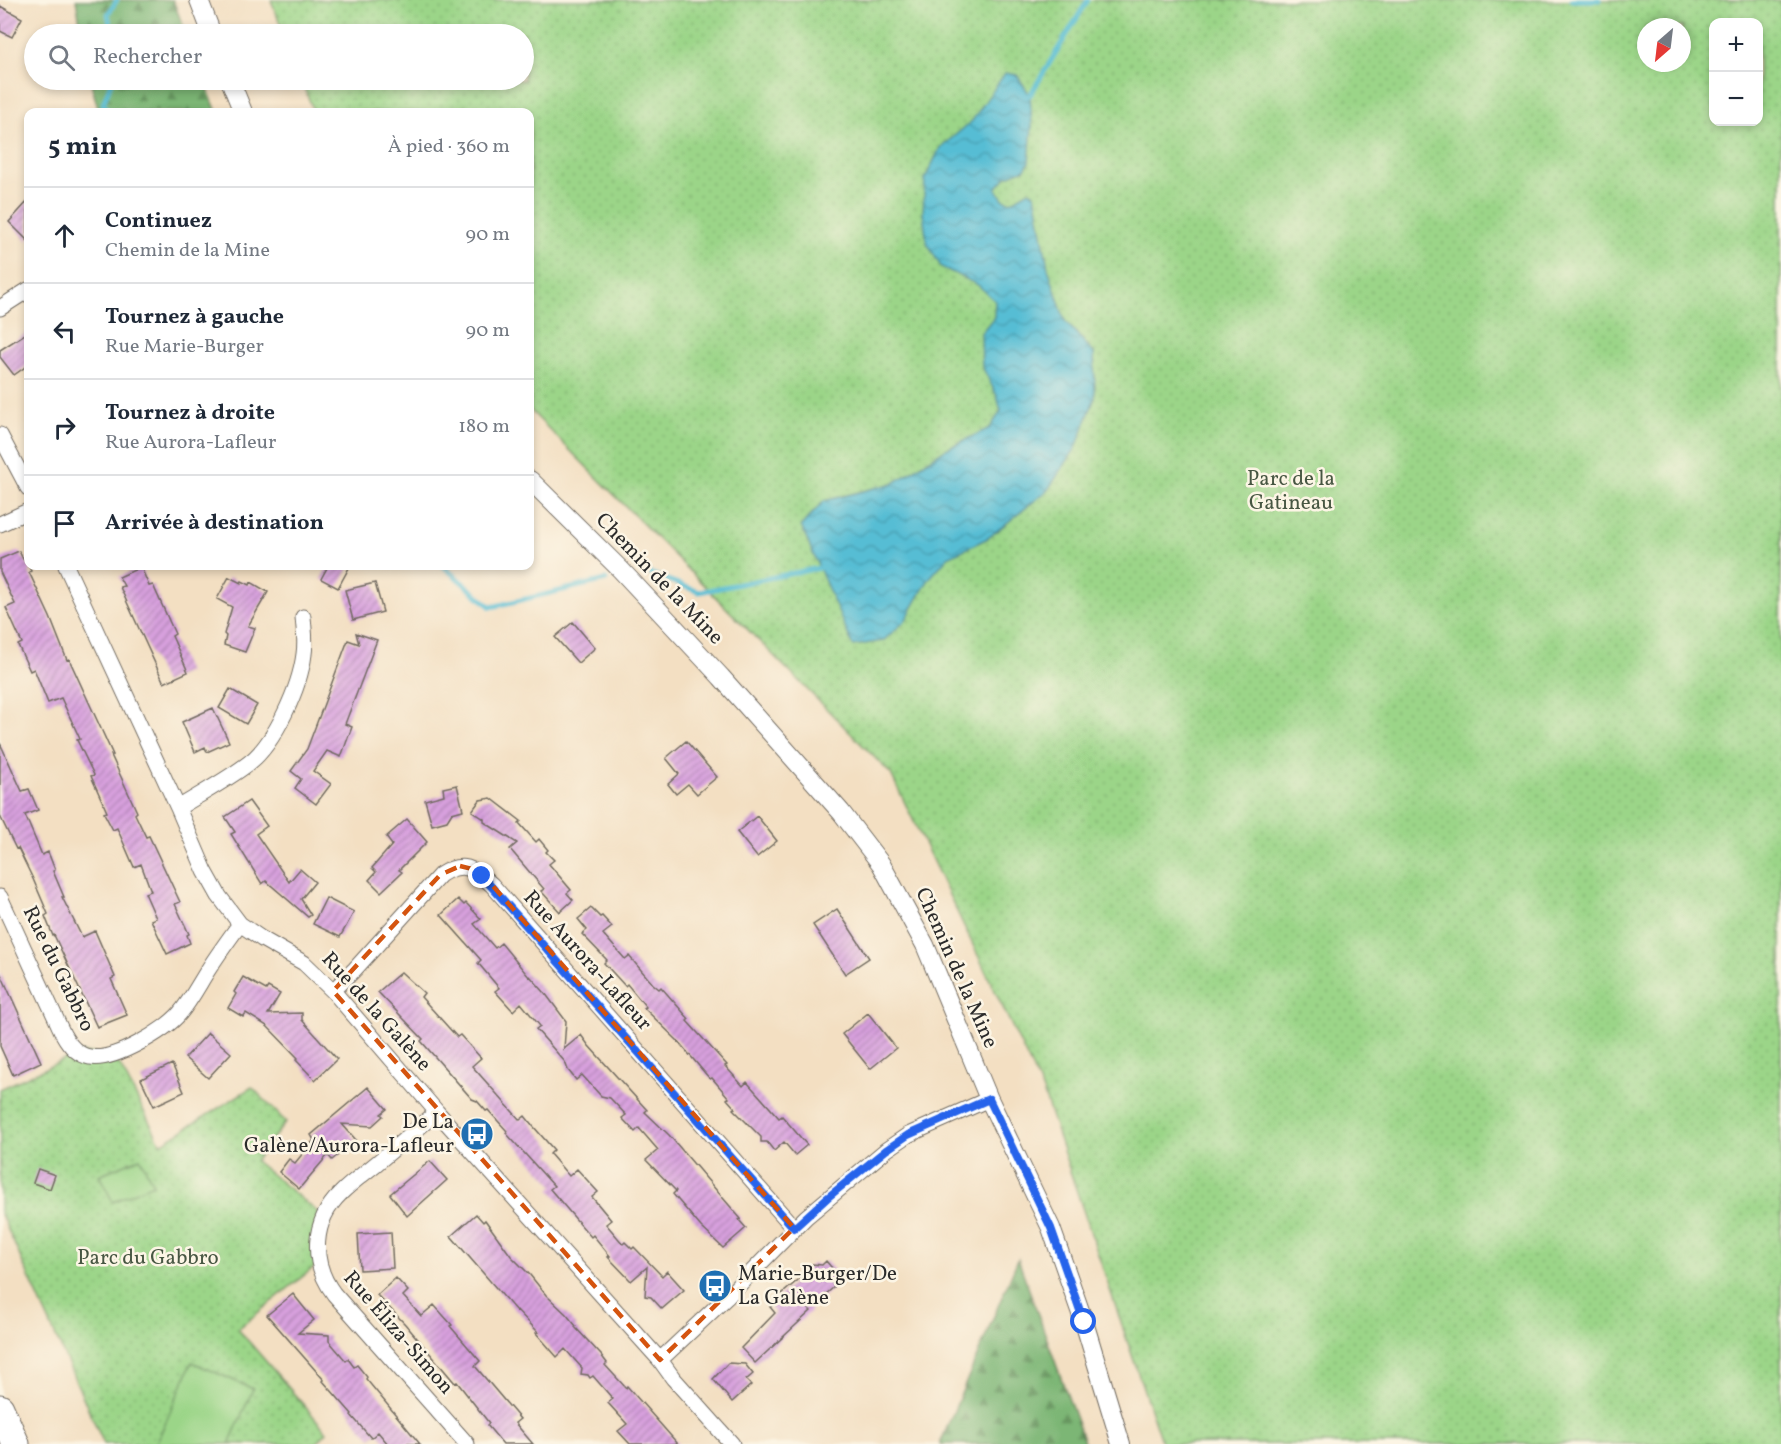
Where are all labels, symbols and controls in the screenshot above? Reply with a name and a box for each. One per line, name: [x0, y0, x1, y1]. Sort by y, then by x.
north arrow: [1637, 18, 1691, 72]
map controls: [1709, 18, 1763, 126]
button: +: [1709, 18, 1763, 72]
search box: [24, 24, 534, 90]
icon: search: [45, 41, 78, 74]
text: Rechercher: [93, 42, 202, 73]
button: −: [1709, 72, 1763, 126]
text: 5 min: [48, 129, 117, 165]
text: À pied · 360 m: [388, 133, 510, 161]
text: Continuez: [105, 206, 212, 237]
icon: ahead: [48, 219, 81, 252]
text: 90 m: [466, 221, 510, 249]
text: Chemin de la Mine: [105, 237, 270, 265]
text: Tournez à gauche: [105, 302, 284, 333]
icon: left: [48, 315, 81, 348]
text: 90 m: [466, 317, 510, 345]
text: Rue Marie-Burger: [105, 333, 264, 361]
text: Tournez à droite: [105, 398, 275, 429]
icon: right: [48, 411, 81, 444]
text: 180 m: [458, 413, 510, 441]
text: Rue Aurora-Lafleur: [105, 429, 276, 457]
park label: Parc de la Gatineau: [1247, 465, 1335, 518]
icon: arrive: [48, 507, 81, 540]
street label: Chemin de la Mine: [588, 507, 730, 651]
text: Arrivée à destination: [105, 508, 324, 539]
route end: [468, 862, 494, 888]
street label: Chemin de la Mine: [908, 883, 1004, 1053]
street label: Rue Aurora-Lafleur: [516, 884, 658, 1038]
street label: Rue du Gabbro: [15, 901, 101, 1037]
street label: Rue de la Galène: [314, 946, 438, 1078]
place label: De La Galène/Aurora-Lafleur: [244, 1108, 454, 1161]
bus stop icon: De La Galène/Aurora-Lafleur: [459, 1116, 495, 1152]
park label: Parc du Gabbro: [77, 1244, 219, 1273]
place label: Marie-Burger/De La Galène: [738, 1260, 897, 1313]
street label: Rue Éliza-Simon: [336, 1265, 460, 1401]
bus stop icon: Marie-Burger/De La Galène: [697, 1268, 733, 1304]
route start: [1070, 1308, 1096, 1334]

